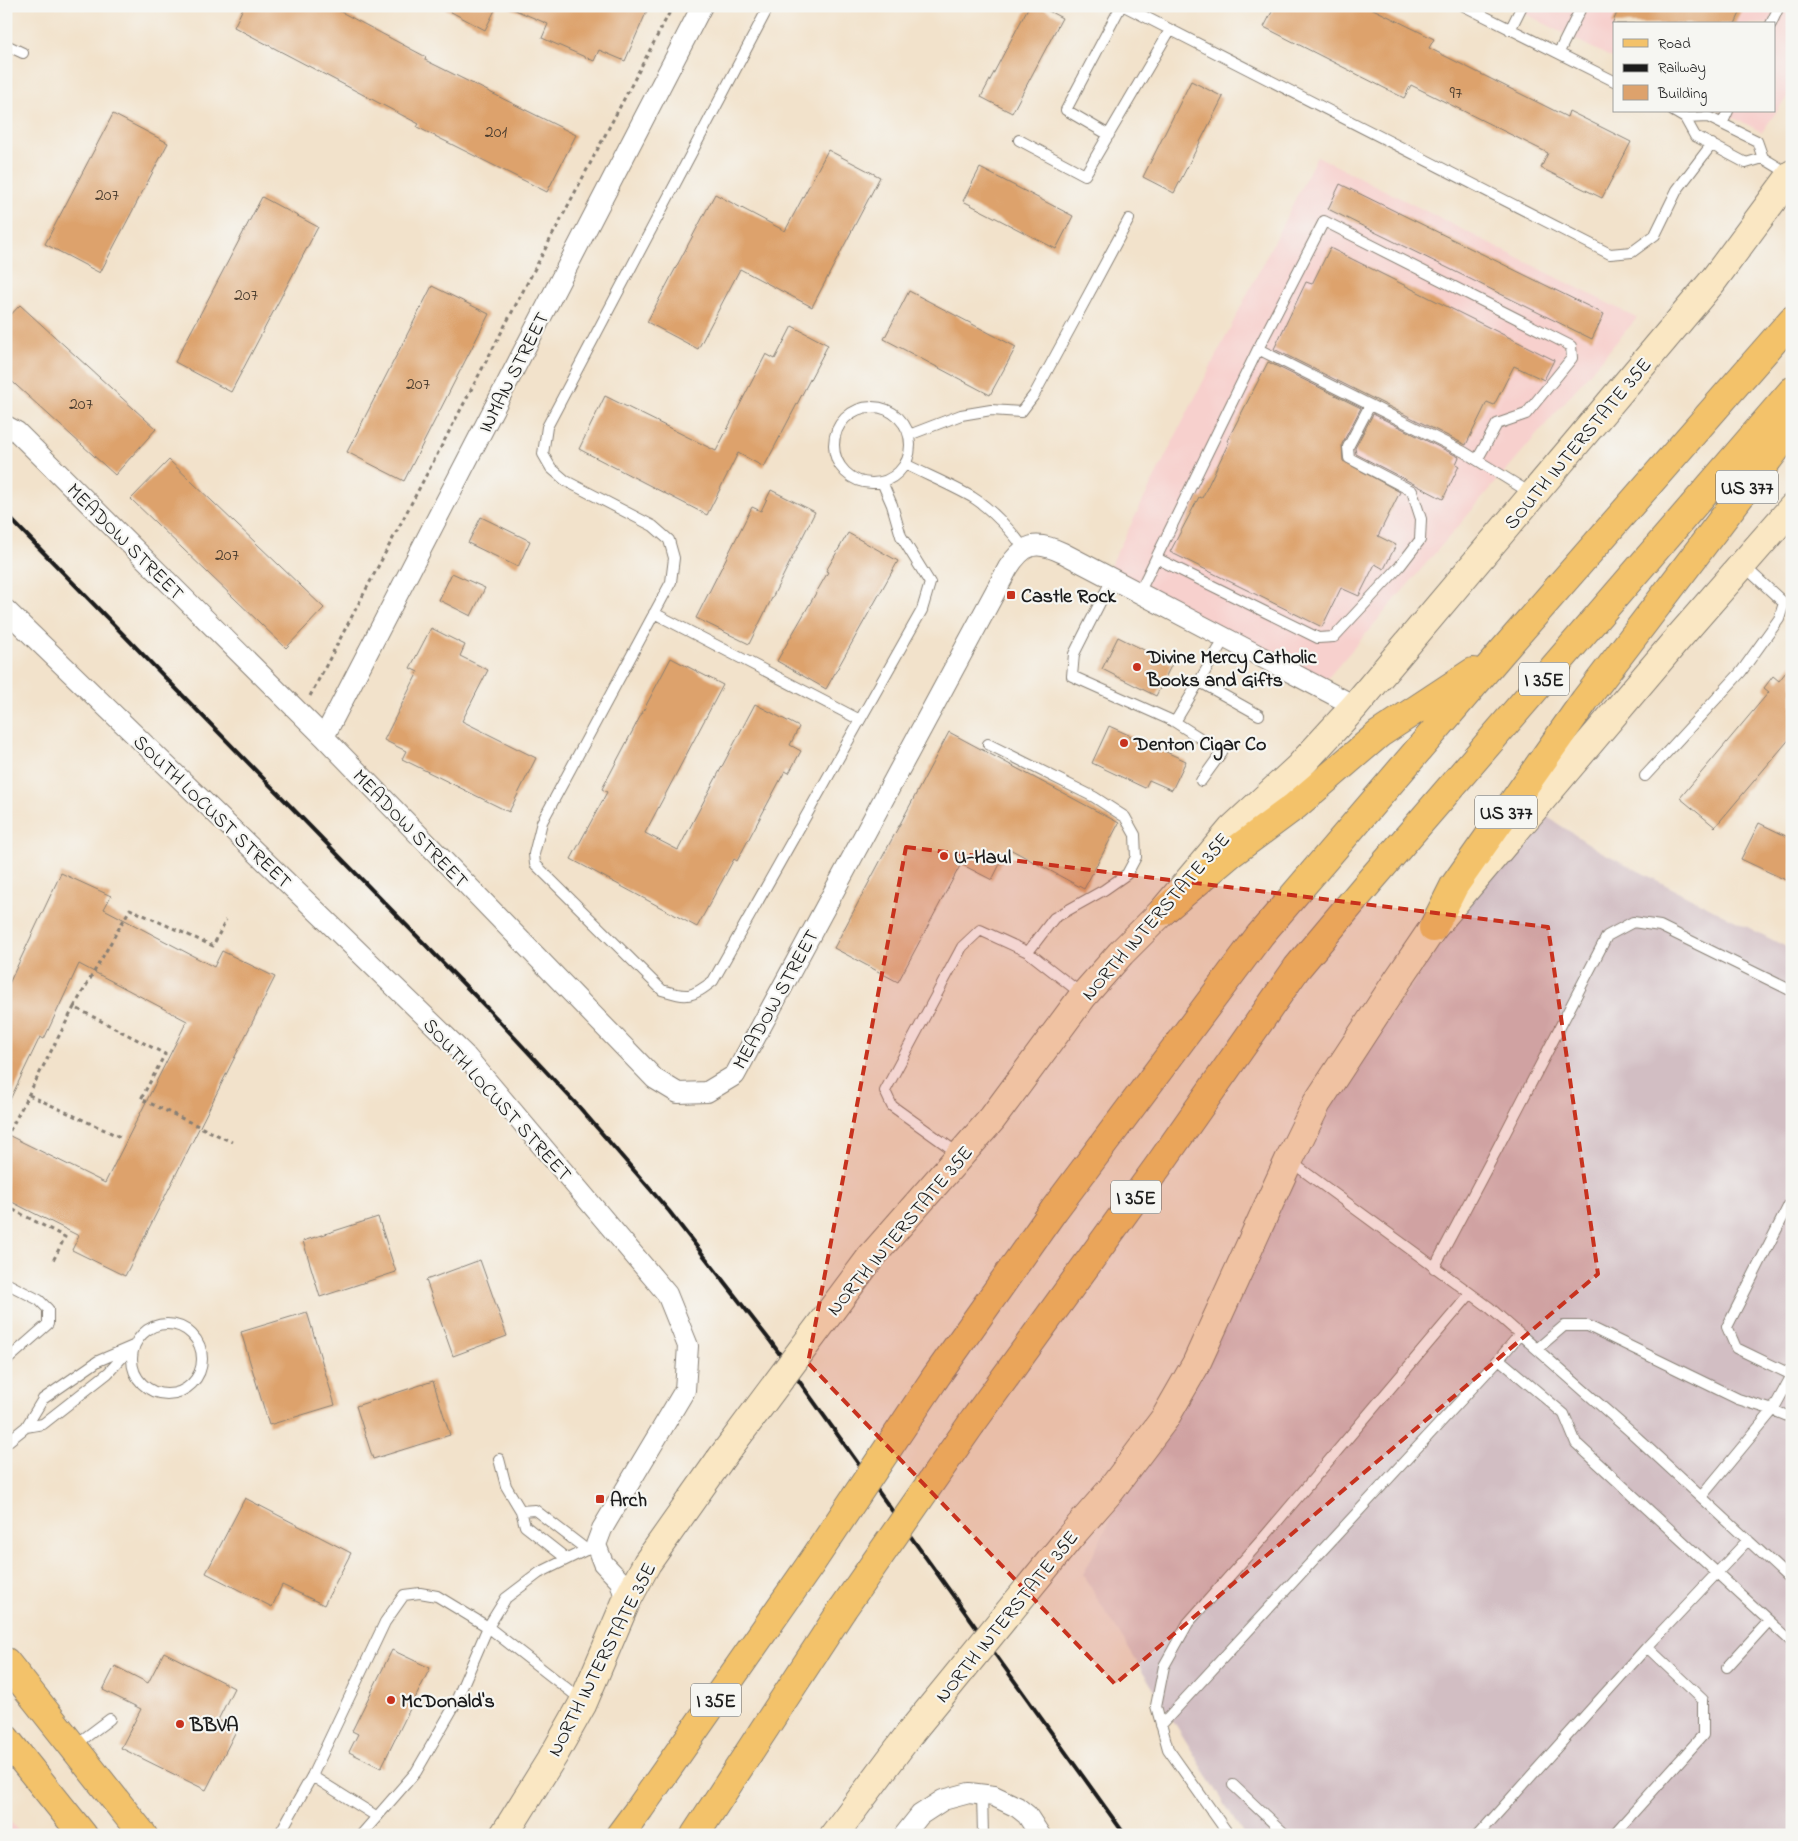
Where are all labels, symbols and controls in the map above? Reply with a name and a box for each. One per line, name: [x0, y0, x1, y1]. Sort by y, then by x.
legend: [1613, 22, 1776, 112]
text: Road: [1658, 33, 1691, 55]
text: Railway: [1658, 57, 1706, 80]
house number: 97: [1450, 81, 1463, 107]
text: Building: [1657, 83, 1707, 106]
house number: 201: [485, 120, 507, 146]
house number: 207: [95, 183, 120, 209]
house number: 207: [234, 283, 259, 309]
street label: INMAN STREET: [472, 308, 558, 439]
street label: SOUTH INTERSTATE 35E: [1498, 352, 1660, 537]
house number: 207: [406, 372, 431, 398]
house number: 207: [69, 392, 94, 418]
road number: US 377: [1716, 471, 1778, 504]
street label: MEADOW STREET: [59, 477, 190, 608]
house number: 207: [215, 543, 240, 569]
place label: Castle Rock: [1021, 583, 1117, 612]
marker: Castle Rock: [1005, 589, 1017, 601]
place label: Divine Mercy Catholic Books and Gifts: [1146, 644, 1317, 696]
marker: Divine Mercy Catholic Books and Gifts: [1131, 661, 1143, 673]
road number: I 35E: [1519, 662, 1569, 696]
street label: SOUTH LOCUST STREET: [125, 729, 297, 897]
place label: Denton Cigar Co: [1133, 731, 1266, 761]
marker: Denton Cigar Co: [1118, 737, 1130, 749]
street label: MEADOW STREET: [345, 764, 474, 896]
road number: US 377: [1475, 796, 1537, 829]
street label: NORTH INTERSTATE 35E: [1076, 827, 1238, 1008]
place label: U-Haul: [954, 844, 1011, 873]
marker: U-Haul: [938, 850, 950, 862]
street label: MEADOW STREET: [727, 925, 828, 1075]
street label: SOUTH LOCUST STREET: [415, 1012, 578, 1189]
street label: NORTH INTERSTATE 35E: [821, 1140, 981, 1323]
road number: I 35E: [1111, 1180, 1161, 1214]
place label: Arch: [610, 1487, 647, 1516]
marker: Arch: [594, 1493, 606, 1505]
street label: NORTH INTERSTATE 35E: [929, 1525, 1087, 1710]
street label: NORTH INTERSTATE 35E: [542, 1558, 665, 1762]
road number: I 35E: [691, 1684, 741, 1716]
place label: McDonald's: [401, 1688, 495, 1717]
marker: McDonald's: [385, 1694, 397, 1706]
place label: BBVA: [189, 1712, 239, 1741]
marker: BBVA: [174, 1718, 186, 1730]

